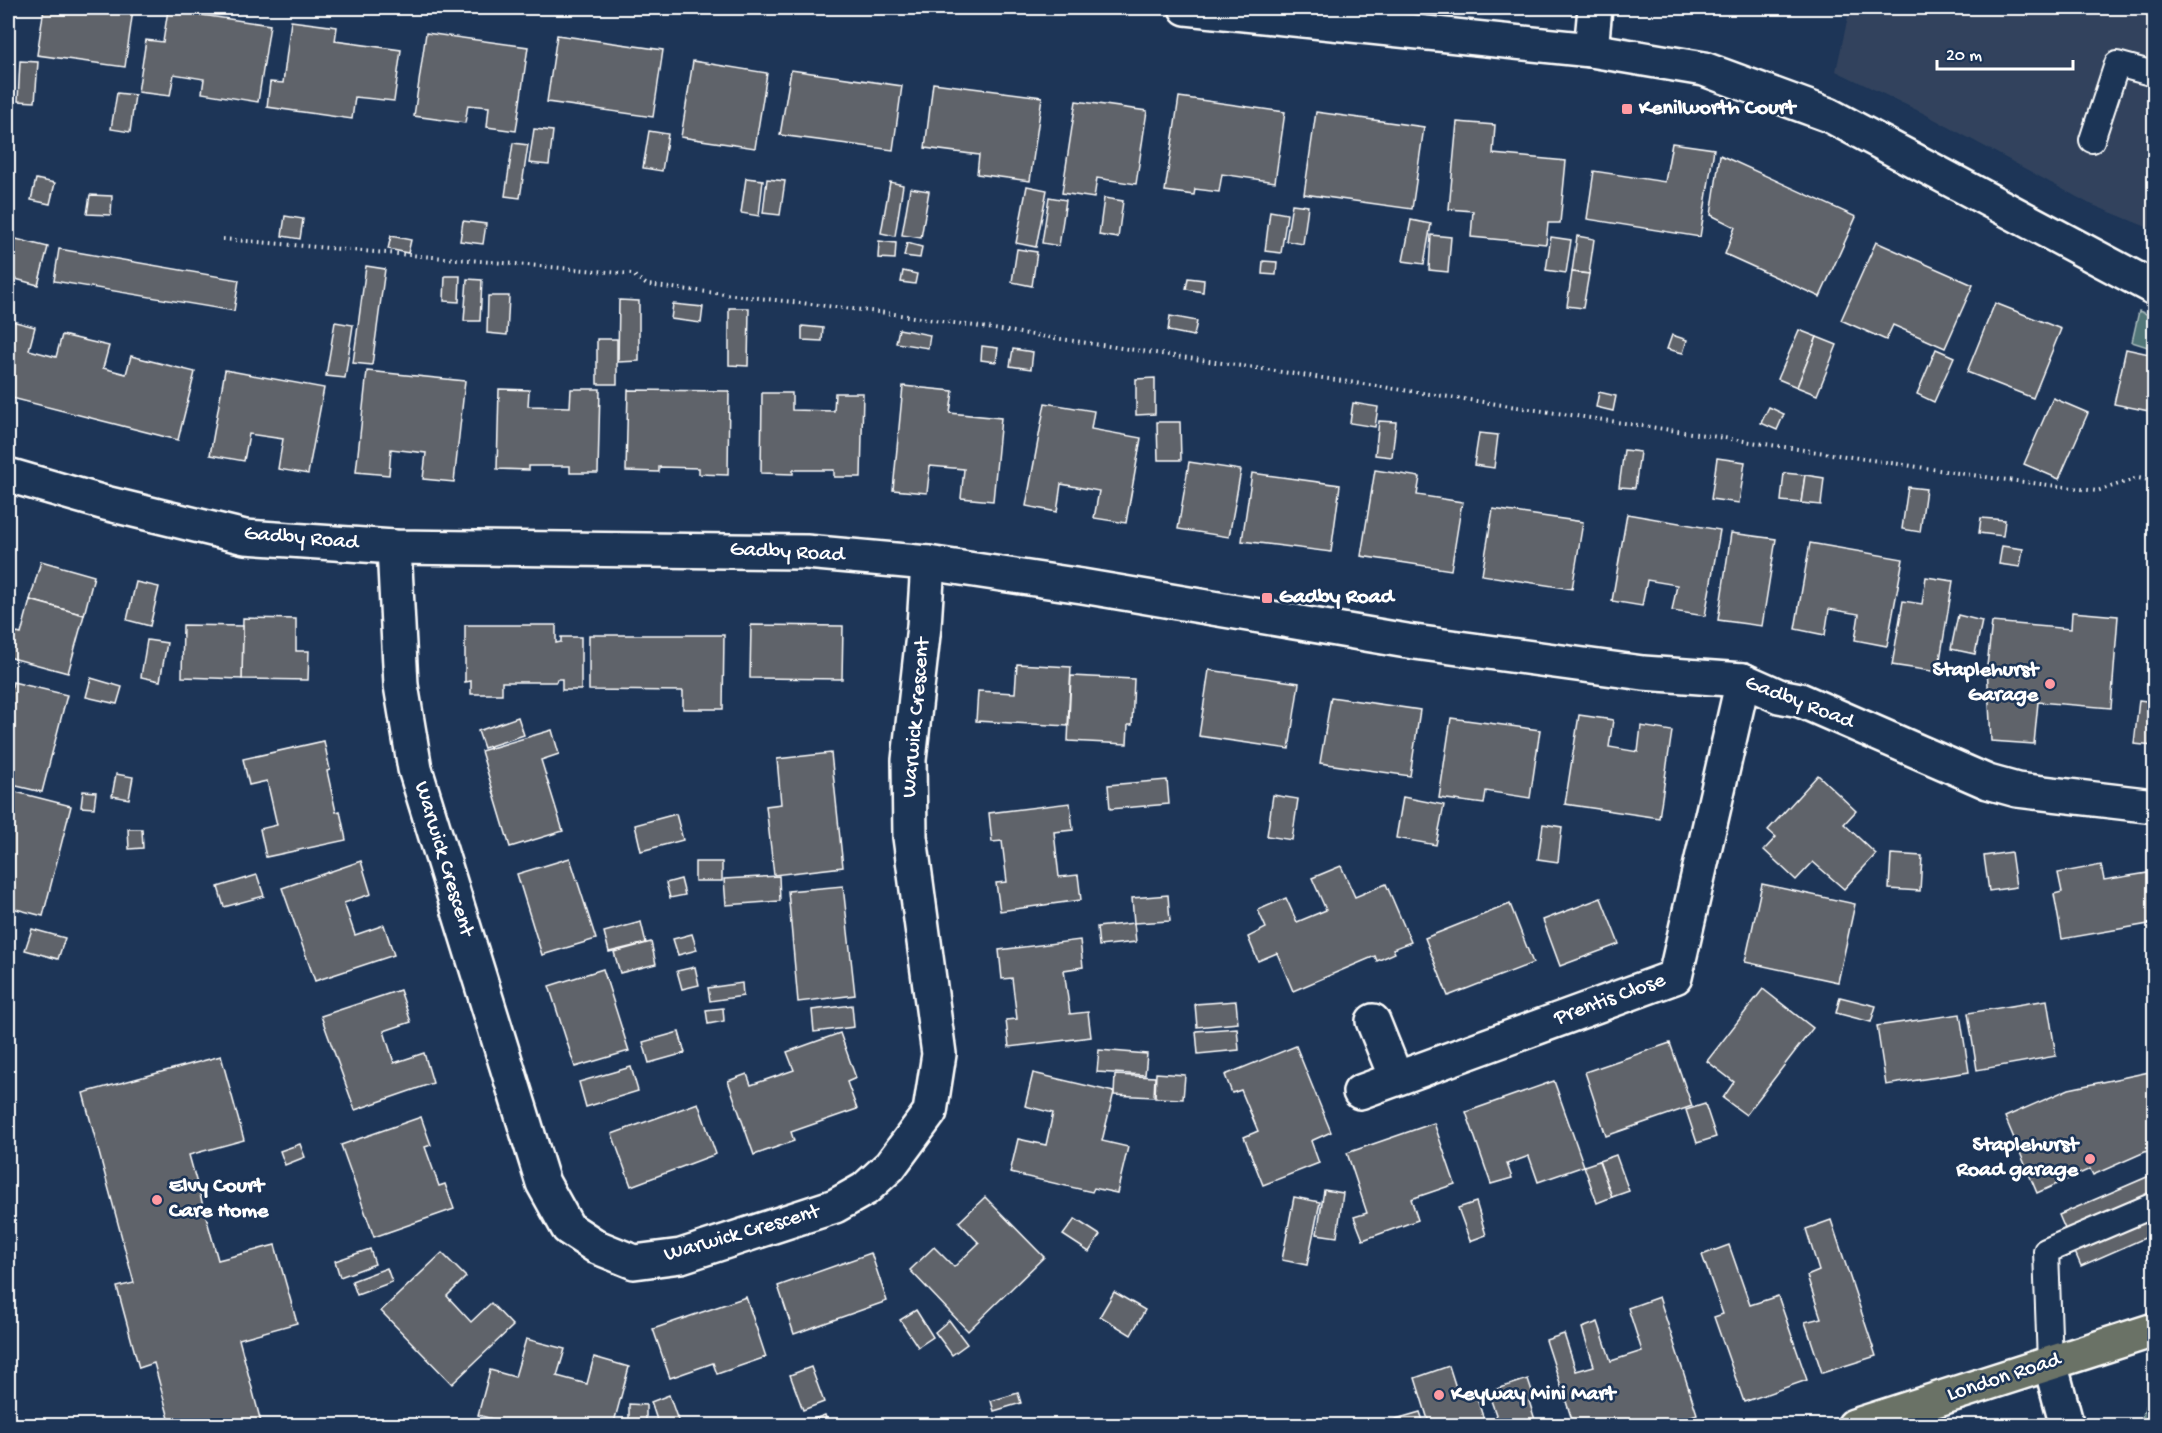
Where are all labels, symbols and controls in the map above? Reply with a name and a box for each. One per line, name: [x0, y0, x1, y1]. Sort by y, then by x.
scale bar: [1937, 33, 2074, 71]
text: 20 m: [1946, 46, 1982, 67]
place label: Kenilworth Court: [1638, 96, 1797, 122]
marker: Kenilworth Court: [1620, 102, 1634, 116]
street label: Gadby Road: [243, 521, 361, 557]
street label: Gadby Road: [729, 537, 847, 569]
place label: Gadby Road: [1279, 585, 1396, 611]
marker: Gadby Road: [1260, 591, 1274, 605]
street label: Warwick Crescent: [897, 635, 937, 799]
place label: Staplehurst Garage: [1933, 658, 2040, 709]
street label: Gadby Road: [1741, 670, 1859, 736]
marker: Staplehurst Garage: [2043, 677, 2057, 691]
street label: Warwick Crescent: [407, 778, 479, 941]
street label: Prentis Close: [1550, 968, 1670, 1032]
place label: Staplehurst Road garage: [1955, 1133, 2080, 1184]
marker: Staplehurst Road garage: [2083, 1152, 2097, 1166]
place label: Elvy Court Care Home: [168, 1174, 269, 1225]
marker: Elvy Court Care Home: [150, 1193, 164, 1207]
street label: Warwick Crescent: [661, 1199, 825, 1269]
street label: London Road: [1944, 1347, 2066, 1409]
place label: Keyway Mini Mart: [1450, 1382, 1617, 1408]
marker: Keyway Mini Mart: [1432, 1388, 1446, 1402]

